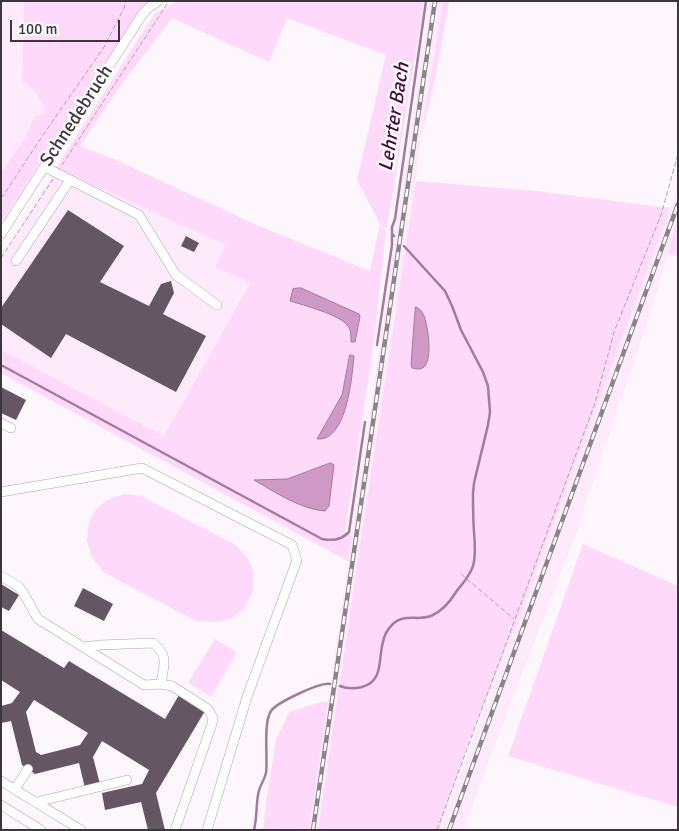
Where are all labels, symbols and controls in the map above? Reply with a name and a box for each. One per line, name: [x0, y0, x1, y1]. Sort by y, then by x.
scale bar: [12, 10, 122, 42]
text: 100 m: [18, 20, 58, 38]
street label: Schnedebruch: [36, 61, 118, 171]
water label: Lehrter Bach: [375, 61, 415, 173]

